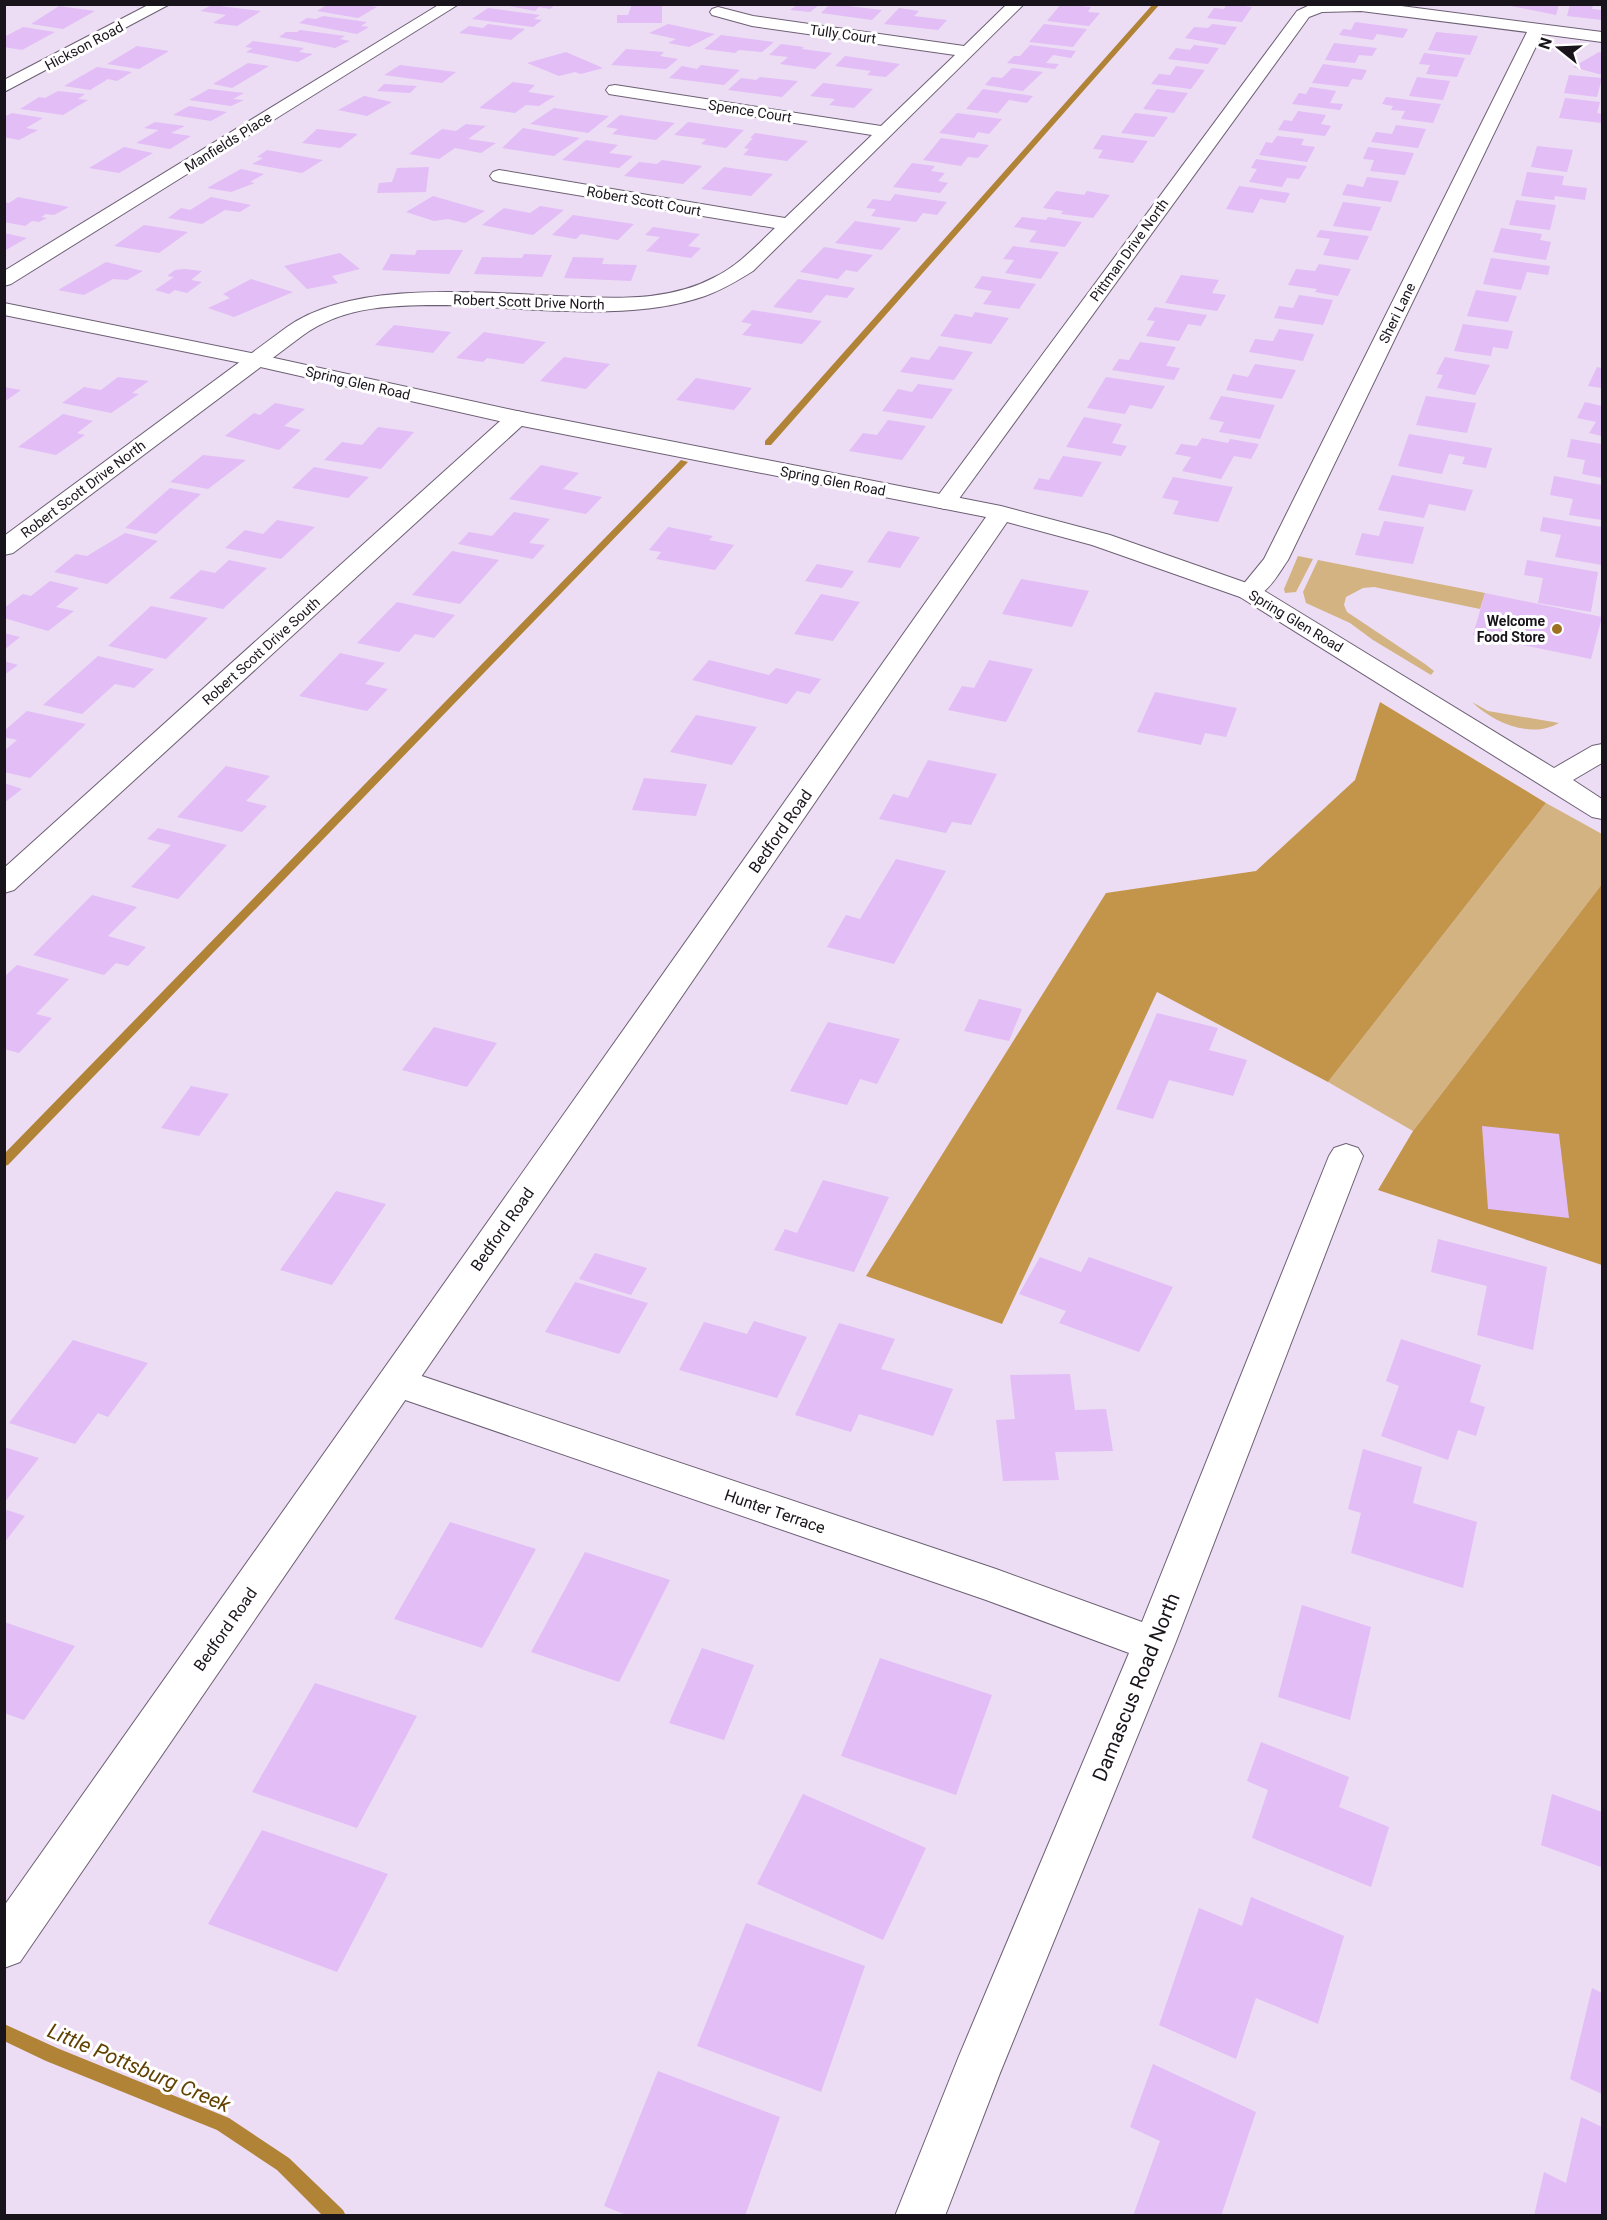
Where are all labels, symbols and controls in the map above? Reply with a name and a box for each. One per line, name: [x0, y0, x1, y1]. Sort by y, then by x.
north arrow: [1529, 18, 1589, 78]
street label: Hickson Road: [42, 19, 126, 73]
street label: Tully Court: [809, 21, 878, 47]
text: N: [1534, 35, 1556, 52]
street label: Spence Court: [707, 97, 793, 126]
street label: Manfields Place: [182, 109, 274, 175]
street label: Robert Scott Court: [586, 183, 703, 219]
street label: Pittman Drive North: [1086, 196, 1172, 304]
street label: Sheri Lane: [1375, 280, 1419, 346]
street label: Robert Scott Drive North: [453, 291, 605, 313]
street label: Spring Glen Road: [304, 363, 412, 403]
street label: Robert Scott Drive North: [18, 437, 148, 541]
street label: Spring Glen Road: [779, 463, 887, 499]
street label: Spring Glen Road: [1246, 587, 1346, 655]
street label: Robert Scott Drive South: [199, 594, 323, 708]
place label: Welcome Food Store: [1477, 613, 1545, 645]
marker: Welcome Food Store: [1550, 622, 1564, 636]
street label: Bedford Road: [745, 786, 816, 877]
street label: Bedford Road: [467, 1184, 538, 1275]
street label: Hunter Terrace: [722, 1485, 828, 1538]
street label: Bedford Road: [190, 1584, 261, 1675]
street label: Damascus Road North: [1087, 1589, 1185, 1785]
water label: Little Pottsburg Creek: [44, 2019, 235, 2118]

